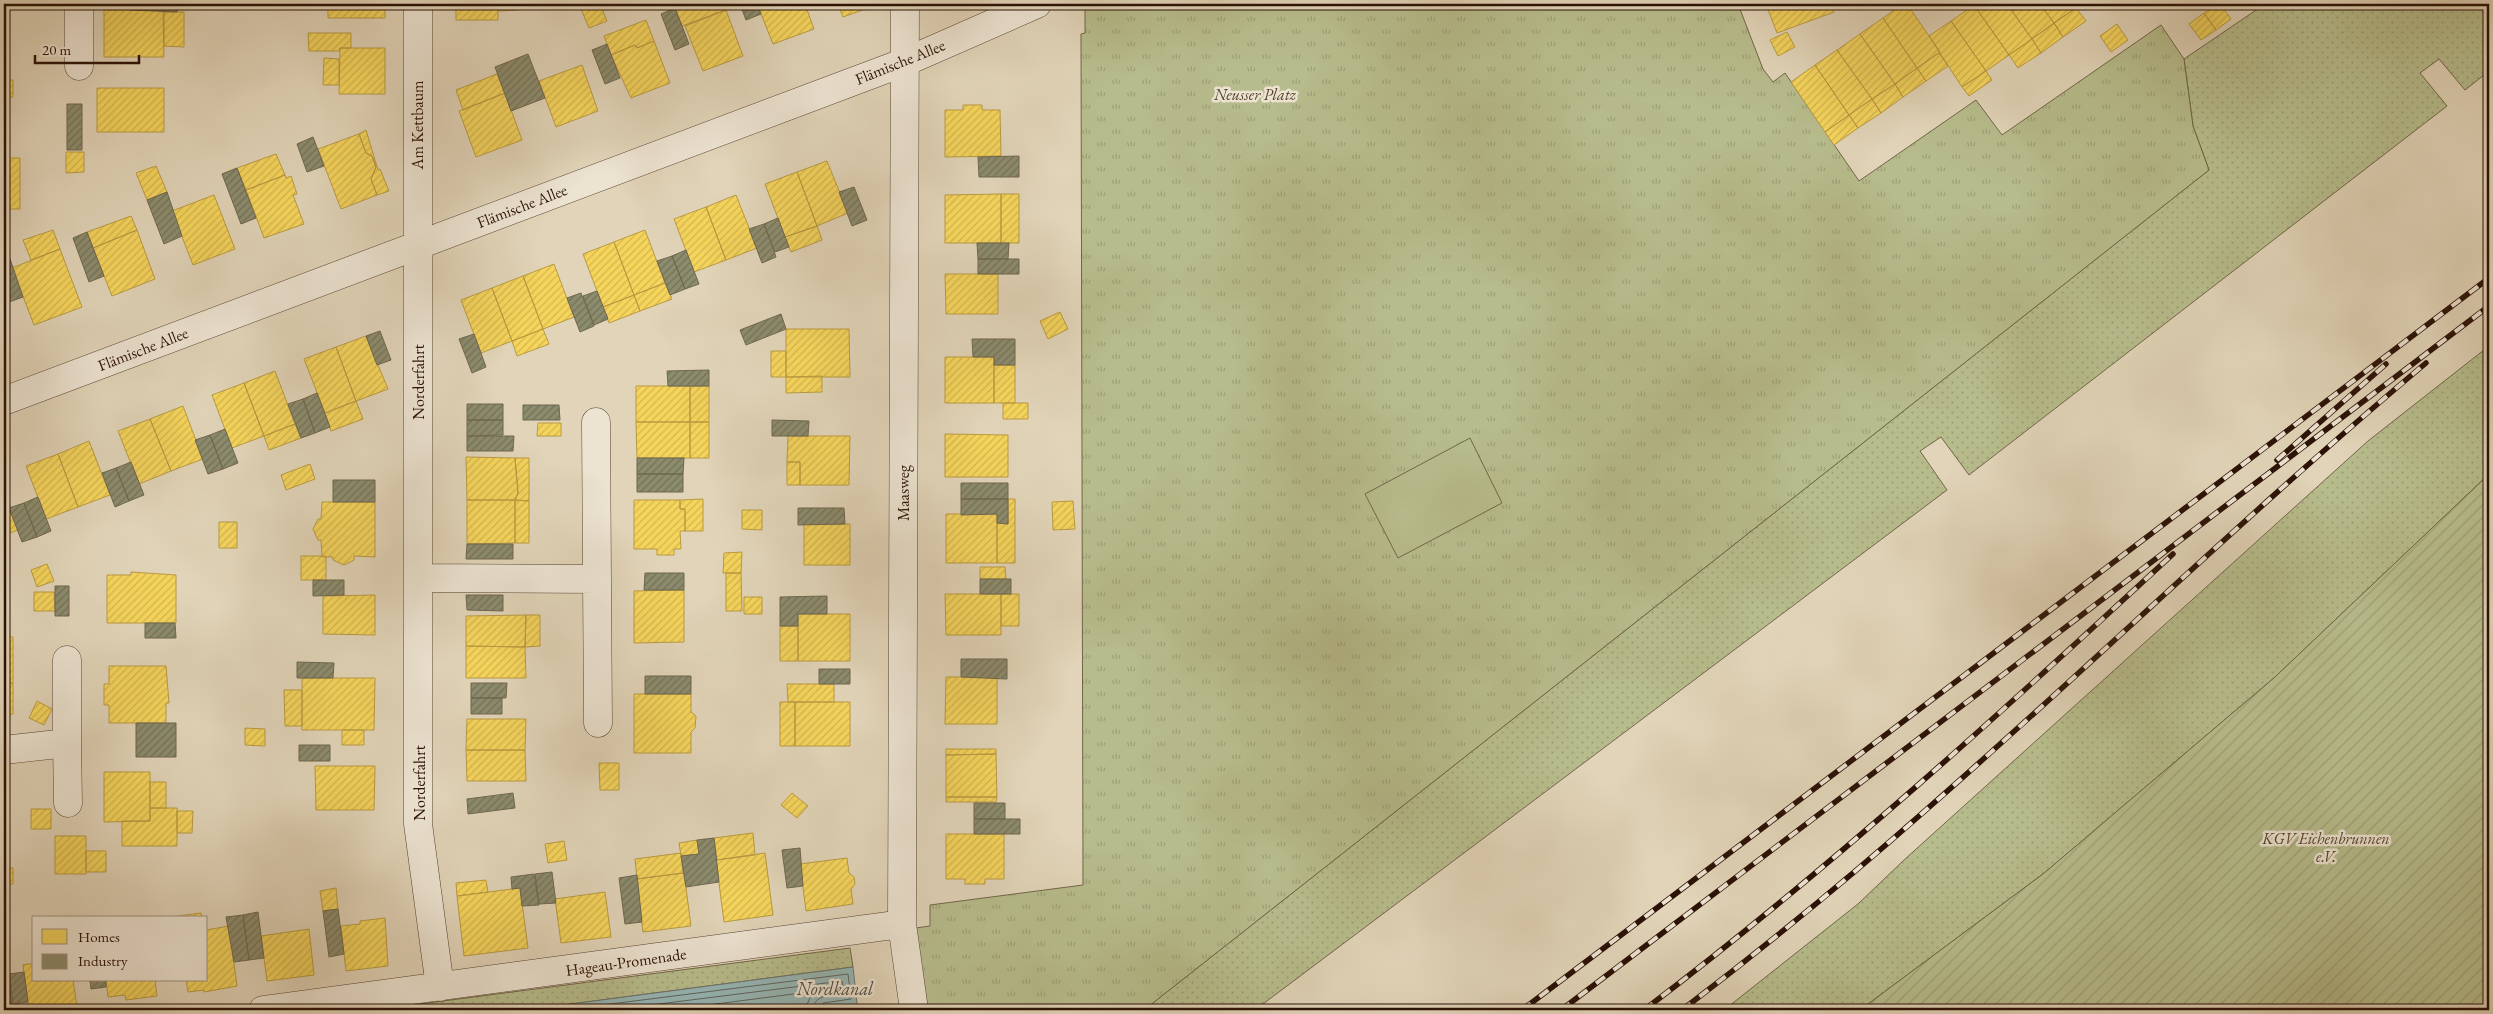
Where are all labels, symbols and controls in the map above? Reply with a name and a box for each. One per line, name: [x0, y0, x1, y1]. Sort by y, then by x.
scale bar: [35, 32, 139, 64]
street label: Flämische Allee: [852, 34, 948, 90]
text: 20 m: [42, 40, 71, 59]
street label: Am Kettbaum: [407, 80, 428, 171]
park label: Neusser Platz: [1213, 84, 1297, 105]
street label: Flämische Allee: [474, 179, 570, 233]
street label: Flämische Allee: [95, 322, 191, 376]
street label: Norderfahrt: [408, 344, 429, 420]
street label: Maasweg: [893, 464, 914, 521]
street label: Norderfahrt: [409, 745, 430, 821]
park label: KGV Eichenbrunnen e.V.: [2261, 828, 2390, 867]
legend: [32, 916, 208, 982]
text: Homes: [78, 927, 120, 946]
street label: Hageau-Promenade: [564, 943, 688, 981]
text: Industry: [78, 951, 128, 970]
water label: Nordkanal: [796, 977, 874, 1000]

